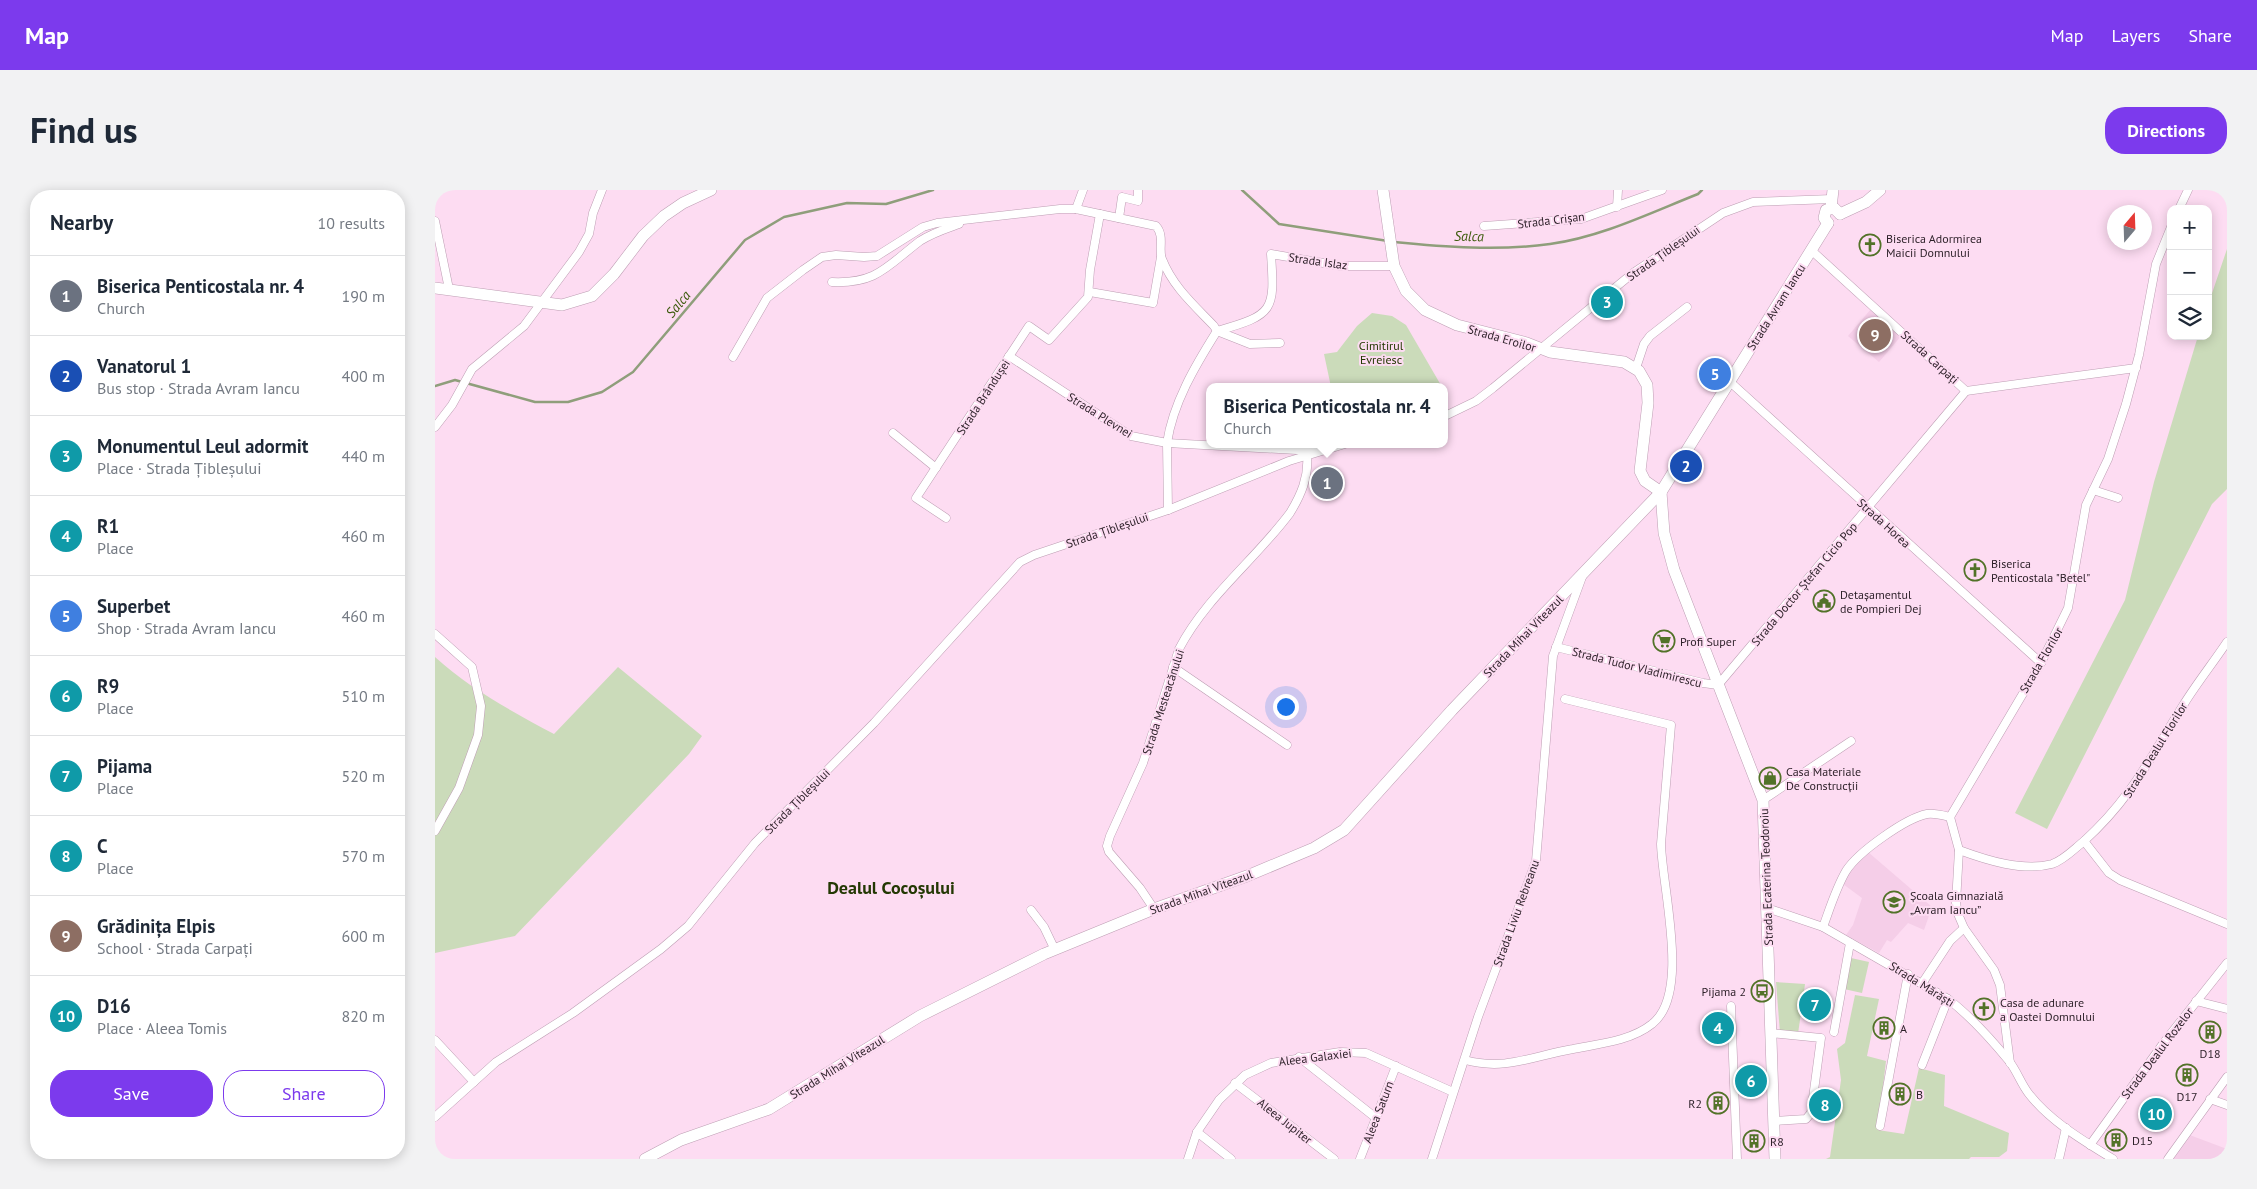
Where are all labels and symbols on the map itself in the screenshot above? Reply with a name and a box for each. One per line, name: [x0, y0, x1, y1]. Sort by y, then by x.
north arrow: [2107, 205, 2152, 250]
street label: Strada Crișan: [1517, 208, 1585, 232]
street label: Strada Țibleșului: [1623, 222, 1703, 285]
water label: Salca: [1454, 227, 1484, 245]
place label: Biserica Adormirea Maicii Domnului: [1886, 231, 1982, 260]
church icon: Biserica Adormirea Maicii Domnului: [1858, 233, 1882, 257]
street label: Strada Islaz: [1288, 249, 1348, 273]
street label: Strada Avram Iancu: [1743, 261, 1809, 353]
pin: 3: [1591, 283, 1623, 321]
water label: Salca: [661, 287, 695, 321]
pin: 9: [1859, 316, 1891, 354]
street label: Strada Eroilor: [1466, 321, 1538, 355]
street label: Strada Carpați: [1898, 327, 1962, 387]
park label: Cimitirul Evreiesc: [1359, 338, 1404, 367]
pin: 5: [1699, 355, 1731, 393]
street label: Strada Brândușei: [953, 356, 1013, 438]
street label: Strada Plevnei: [1065, 389, 1135, 441]
pin: 2: [1670, 447, 1702, 485]
pin: 1: [1311, 464, 1343, 502]
street label: Strada Horea: [1854, 495, 1914, 551]
street label: Strada Țibleșului: [1064, 509, 1151, 552]
street label: Strada Doctor Ștefan Cicio Pop: [1748, 519, 1860, 649]
place label: Biserica Penticostala "Betel": [1991, 556, 2090, 585]
church icon: Biserica Penticostala "Betel": [1963, 558, 1987, 582]
place label: Detașamentul de Pompieri Dej: [1840, 587, 1922, 616]
public building icon: Detașamentul de Pompieri Dej: [1812, 589, 1836, 613]
street label: Strada Mihai Viteazul: [1480, 591, 1566, 680]
street label: Strada Florilor: [2016, 624, 2066, 696]
supermarket icon: Profi Super: [1652, 629, 1676, 653]
place label: Profi Super: [1680, 634, 1736, 649]
street label: Strada Tudor Vladimirescu: [1570, 644, 1704, 690]
street label: Strada Mesteacănului: [1139, 647, 1187, 757]
your location: [1273, 694, 1299, 720]
street label: Strada Dealul Florilor: [2119, 699, 2191, 801]
place label: Casa Materiale De Construcții: [1786, 764, 1861, 793]
street label: Strada Țibleșului: [761, 765, 834, 838]
shop icon: Casa Materiale De Construcții: [1758, 766, 1782, 790]
street label: Strada Ecaterina Teodoroiu: [1756, 808, 1776, 946]
street label: Strada Liviu Rebreanu: [1490, 858, 1542, 968]
street label: Strada Mihai Viteazul: [1147, 866, 1255, 918]
district label: Dealul Cocoșului: [827, 876, 955, 899]
place label: Școala Gimnazială „Avram Iancu”: [1910, 888, 2003, 917]
school or university icon: Școala Gimnazială „Avram Iancu”: [1882, 890, 1906, 914]
street label: Strada Mărăști: [1887, 958, 1957, 1010]
bus stop icon: Pijama 2: [1750, 979, 1774, 1003]
place label: Pijama 2: [1701, 984, 1746, 999]
pin: 7: [1799, 986, 1831, 1024]
place label: Casa de adunare a Oastei Domnului: [2000, 995, 2095, 1024]
church icon: Casa de adunare a Oastei Domnului: [1972, 997, 1996, 1021]
street label: Strada Dealul Rozelor: [2118, 1004, 2196, 1102]
pin: 4: [1702, 1009, 1734, 1047]
building icon: A: [1872, 1016, 1896, 1040]
building icon: D18: [2198, 1020, 2222, 1044]
place label: A: [1900, 1021, 1907, 1036]
street label: Strada Mihai Viteazul: [787, 1032, 887, 1102]
street label: Aleea Galaxiei: [1278, 1045, 1352, 1069]
place label: D18: [2200, 1046, 2220, 1061]
pin: 6: [1735, 1062, 1767, 1100]
building icon: D17: [2175, 1063, 2199, 1087]
street label: Aleea Saturn: [1359, 1079, 1397, 1145]
building icon: B: [1888, 1082, 1912, 1106]
pin: 8: [1809, 1086, 1841, 1124]
place label: B: [1916, 1087, 1923, 1102]
place label: D17: [2177, 1089, 2197, 1104]
building icon: R2: [1706, 1091, 1730, 1115]
street label: Aleea Jupiter: [1255, 1095, 1315, 1147]
pin: 10: [2140, 1095, 2172, 1133]
place label: R2: [1688, 1096, 1702, 1111]
building icon: D15: [2104, 1128, 2128, 1152]
building icon: R8: [1742, 1129, 1766, 1153]
place label: D15: [2132, 1133, 2153, 1148]
place label: R8: [1770, 1134, 1784, 1149]

